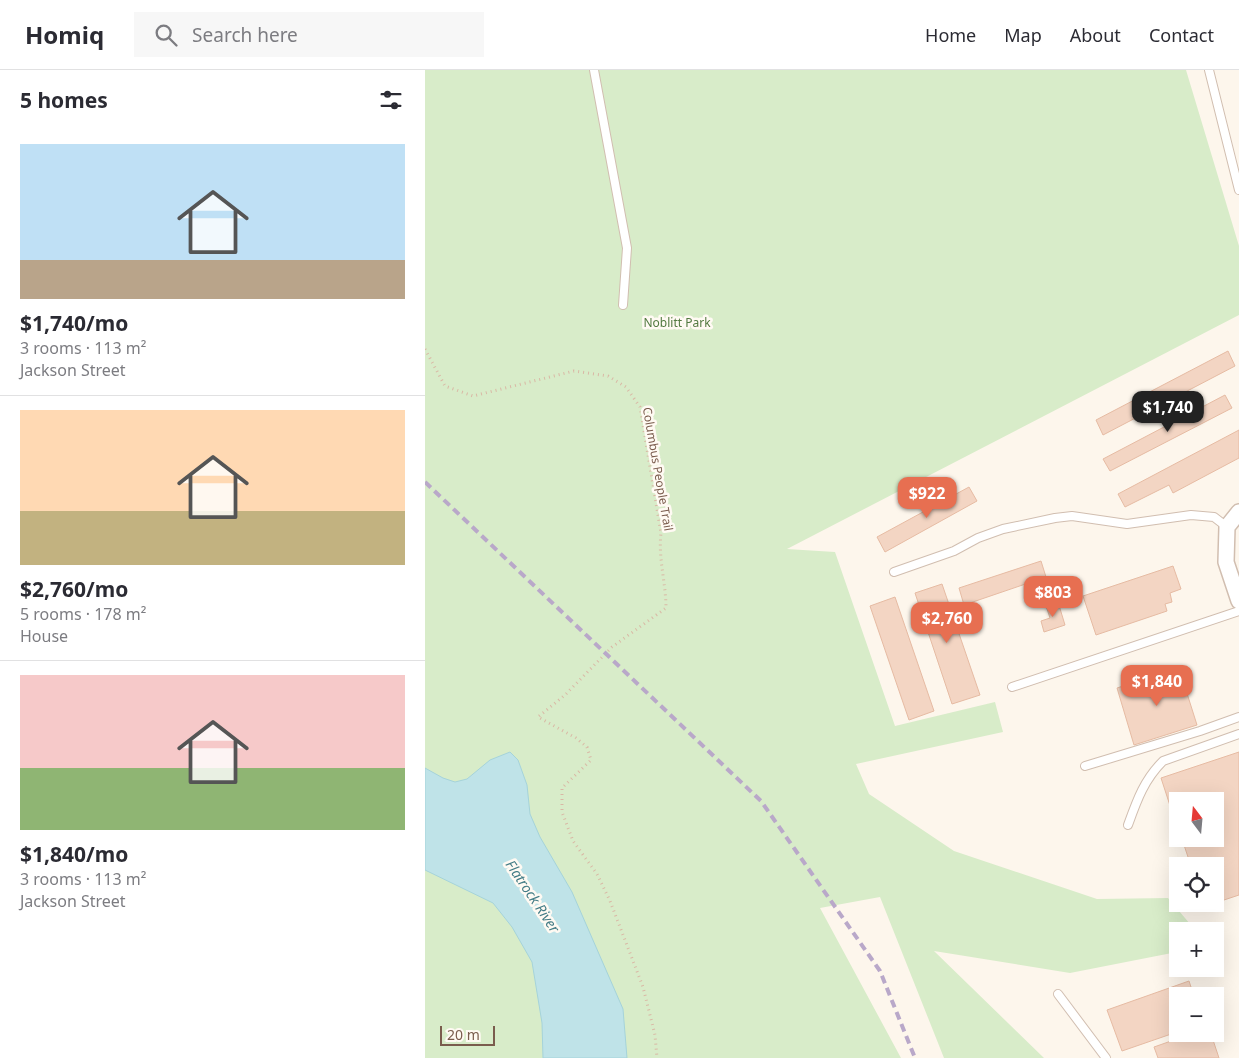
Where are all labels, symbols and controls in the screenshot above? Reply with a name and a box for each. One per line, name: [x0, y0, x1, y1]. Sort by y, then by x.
search box: [134, 12, 484, 57]
text: Homiq: [25, 18, 104, 51]
icon: search: [152, 21, 180, 49]
text: Search here: [192, 22, 298, 48]
text: Home: [925, 23, 976, 47]
text: Map: [1004, 23, 1042, 47]
text: About: [1070, 23, 1121, 47]
text: Contact: [1149, 23, 1214, 47]
text: 5 homes: [20, 86, 108, 114]
icon: filters: [377, 86, 405, 114]
icon: home: [168, 177, 258, 267]
text: $1,740/mo: [20, 309, 128, 337]
park label: Noblitt Park: [643, 314, 711, 331]
text: 3 rooms · 113 m²: [20, 337, 146, 359]
text: Jackson Street: [20, 359, 126, 381]
pin: $1,740: [1127, 390, 1209, 433]
text: $1,740: [1143, 396, 1193, 418]
street label: Columbus People Trail: [639, 406, 677, 532]
icon: home: [168, 442, 258, 532]
pin: $922: [897, 476, 957, 519]
text: $922: [909, 482, 945, 504]
text: $2,760/mo: [20, 575, 128, 603]
pin: $803: [1023, 576, 1083, 618]
text: $803: [1035, 581, 1071, 603]
pin: $2,760: [906, 602, 988, 644]
text: 5 rooms · 178 m²: [20, 603, 146, 625]
text: $2,760: [922, 607, 972, 629]
text: House: [20, 625, 68, 647]
pin: $1,840: [1116, 664, 1198, 707]
text: $1,840: [1132, 670, 1182, 692]
icon: home: [168, 707, 258, 797]
north arrow: [1169, 792, 1224, 848]
map controls: [1169, 792, 1224, 1042]
text: $1,840/mo: [20, 840, 128, 868]
water label: Flatrock River: [502, 856, 565, 936]
button: locate: [1169, 857, 1224, 912]
text: 3 rooms · 113 m²: [20, 868, 146, 890]
text: Jackson Street: [20, 890, 126, 912]
button: +: [1169, 922, 1224, 977]
button: −: [1169, 987, 1224, 1042]
scale bar: [440, 1023, 495, 1046]
text: 20 m: [447, 1025, 480, 1044]

